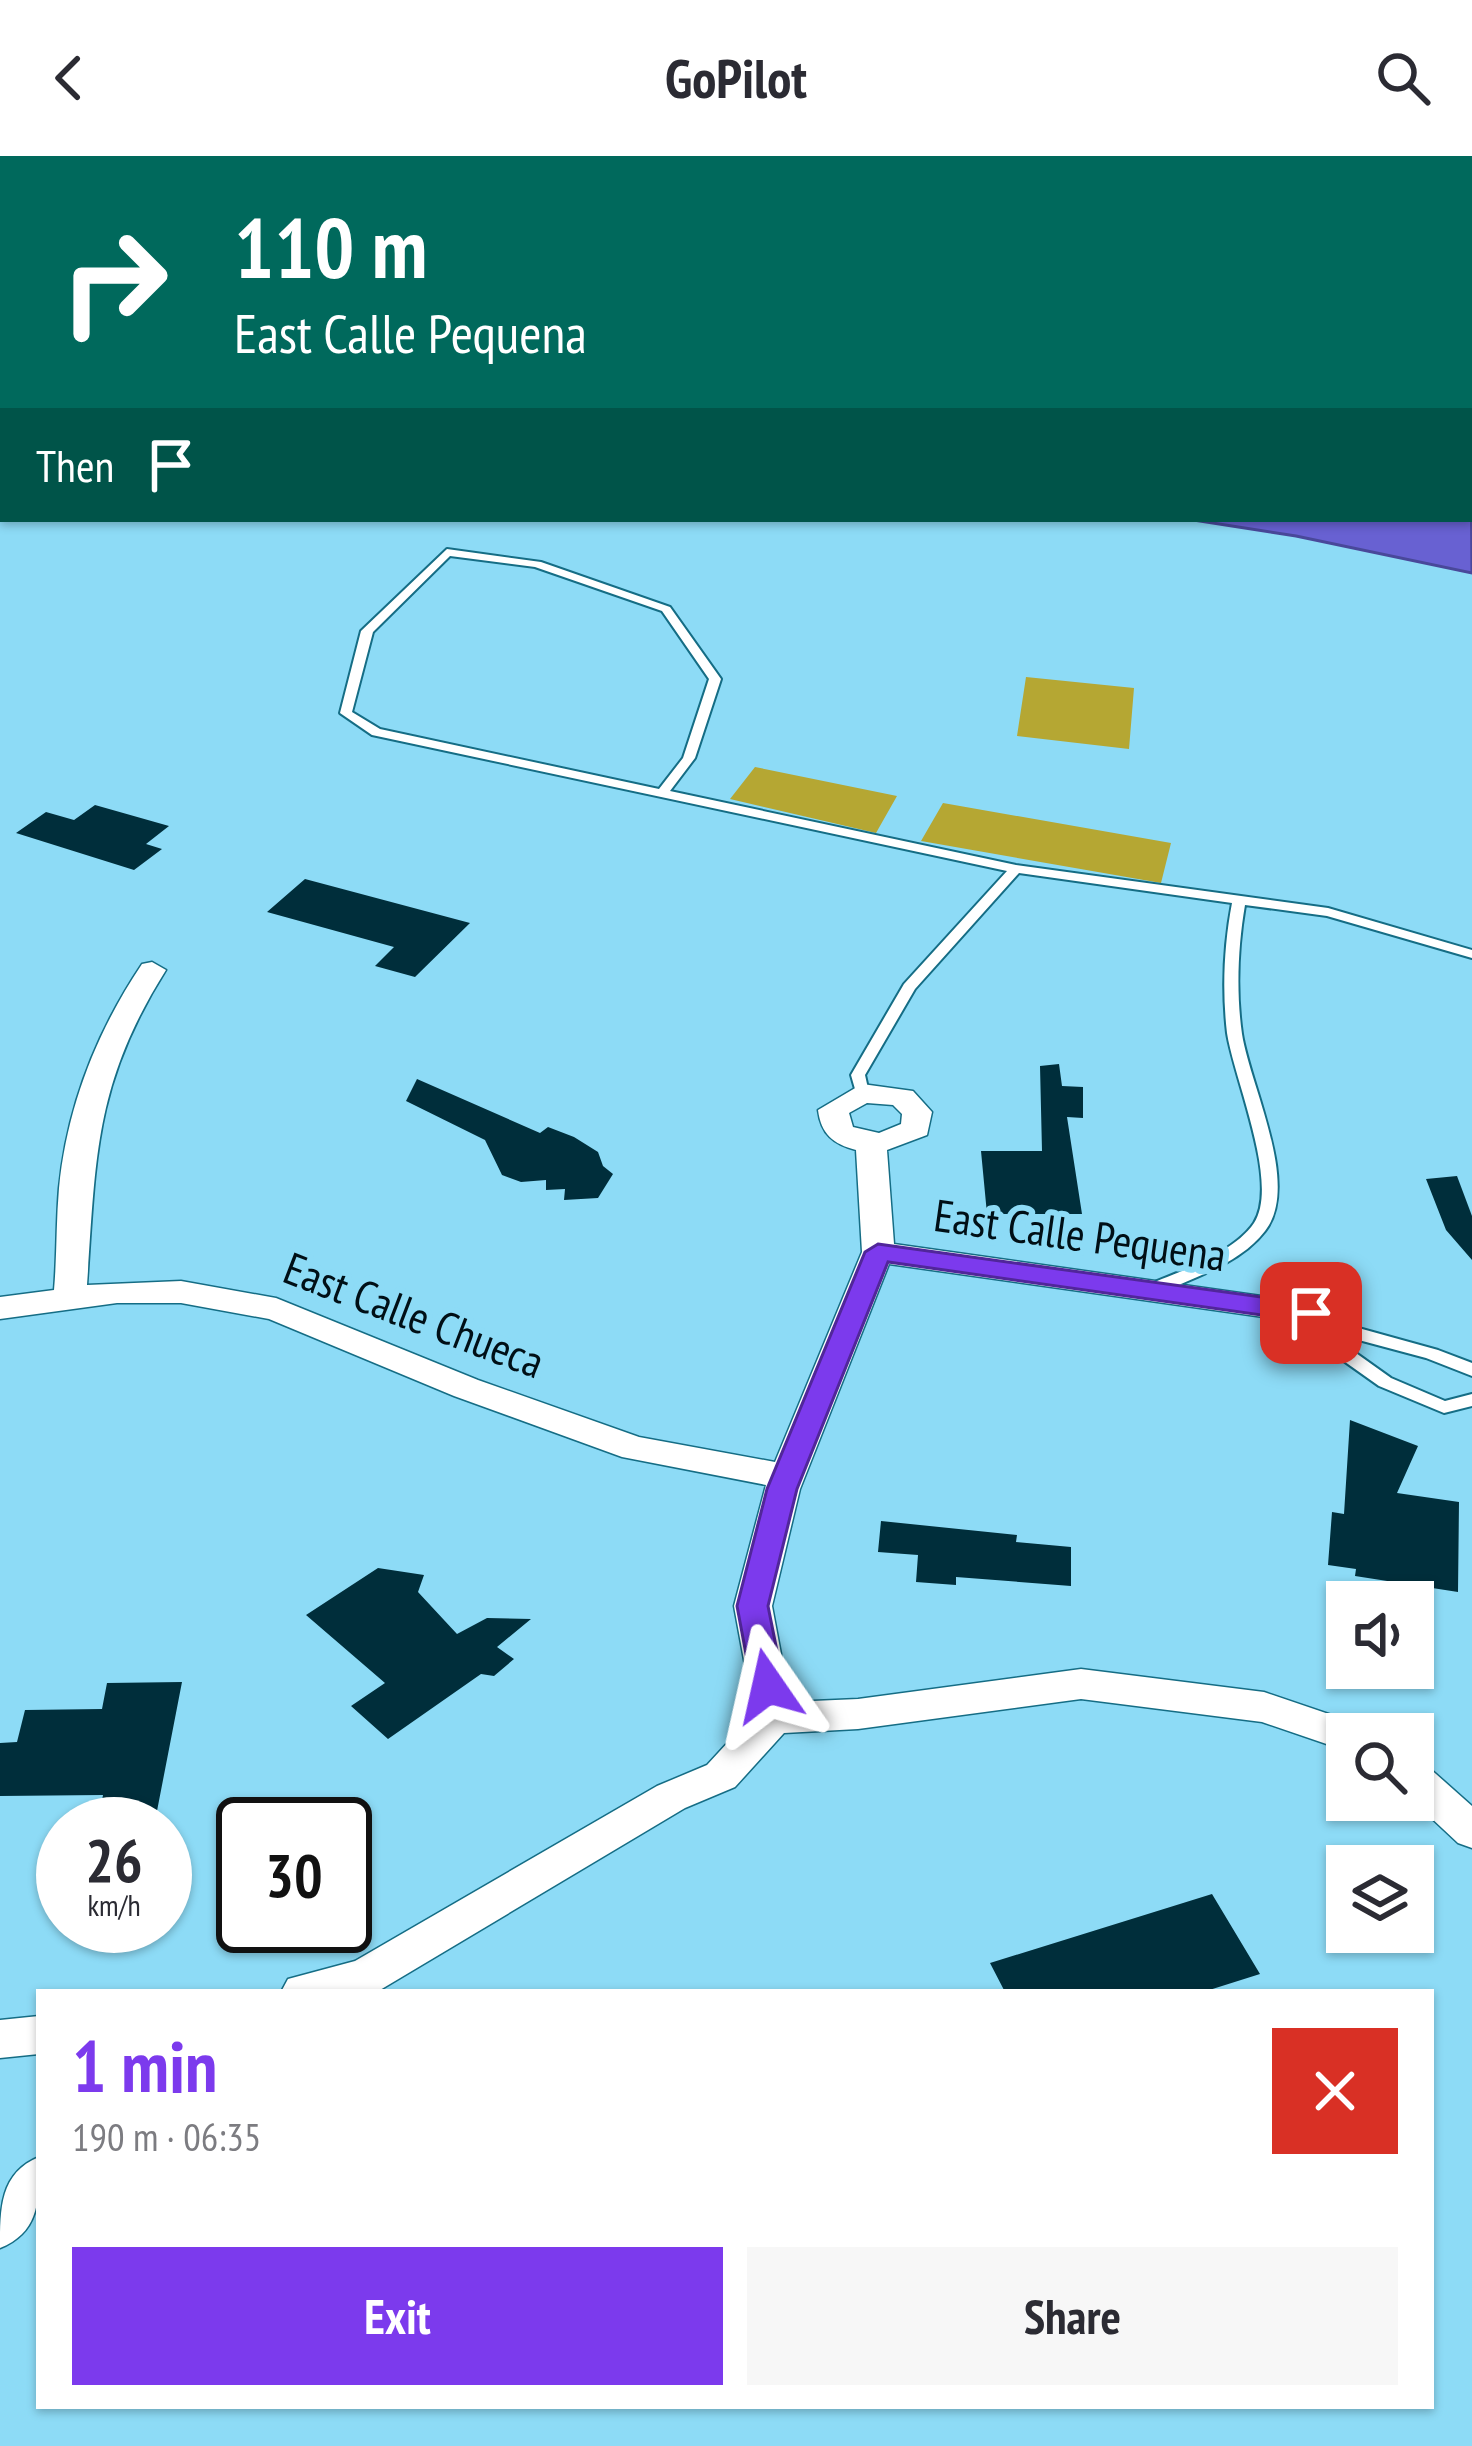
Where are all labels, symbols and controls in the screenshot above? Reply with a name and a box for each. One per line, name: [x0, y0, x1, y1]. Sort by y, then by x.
text: GoPilot: [665, 43, 807, 113]
icon: back: [36, 45, 102, 111]
icon: search: [1370, 45, 1436, 111]
text: 110 m: [234, 192, 427, 301]
icon: right: [36, 204, 192, 360]
text: East Calle Pequena: [234, 298, 587, 368]
icon: arrive: [138, 432, 204, 498]
text: Then: [36, 436, 114, 494]
street label: East Calle Pequena: [930, 1185, 1230, 1283]
street label: East Calle Chueca: [276, 1238, 553, 1390]
pin: [1260, 1262, 1362, 1364]
icon: arrive: [1278, 1280, 1344, 1346]
map controls: [1326, 1581, 1434, 1953]
button: sound: [1326, 1581, 1434, 1689]
position arrow: [705, 1623, 831, 1749]
button: search: [1326, 1713, 1434, 1821]
speed limit sign: 30: [216, 1797, 372, 1953]
text: 26: [85, 1821, 143, 1899]
button: layers: [1326, 1845, 1434, 1953]
text: km/h: [87, 1885, 141, 1924]
text: 1 min: [72, 2019, 217, 2112]
button: close: [1272, 2028, 1398, 2154]
text: 190 m · 06:35: [72, 2111, 261, 2162]
button: Exit: [72, 2247, 723, 2385]
button: Share: [747, 2247, 1398, 2385]

